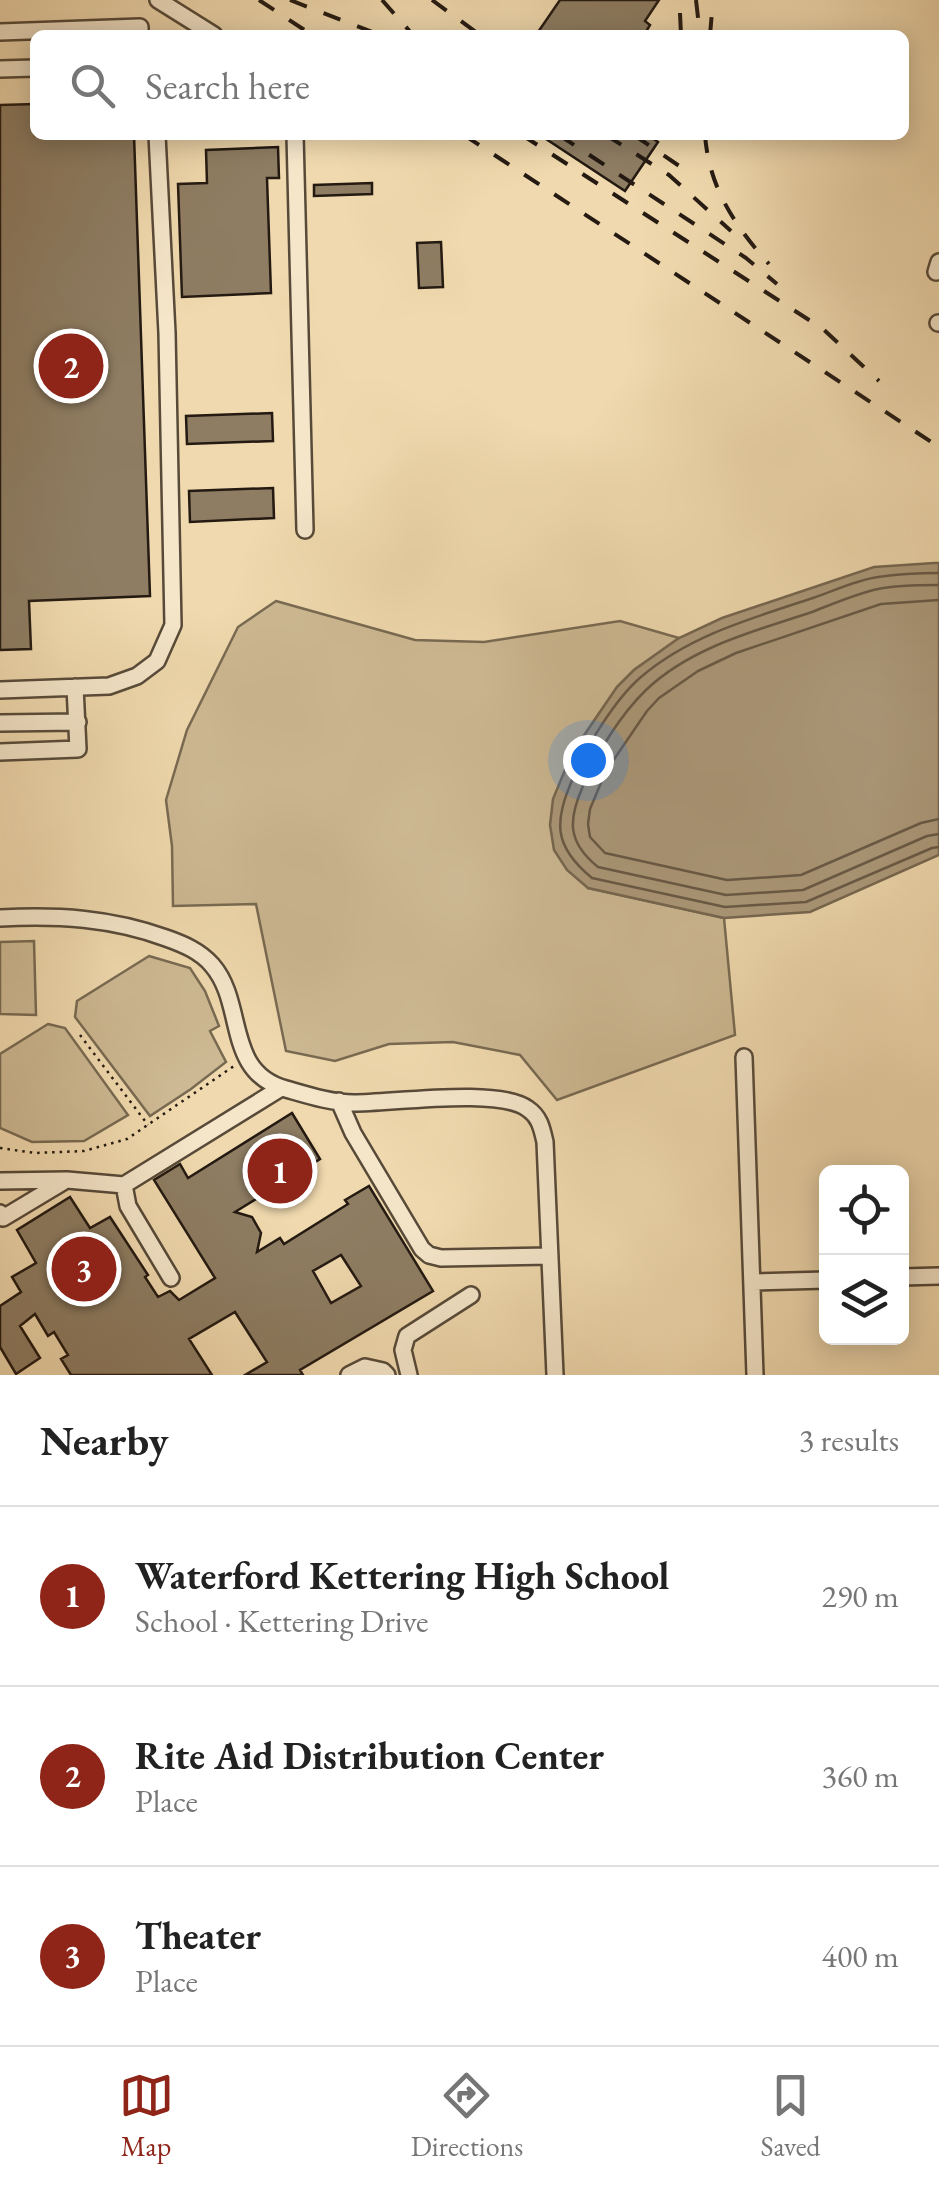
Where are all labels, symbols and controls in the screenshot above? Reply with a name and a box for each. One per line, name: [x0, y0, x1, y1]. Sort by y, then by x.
search box: [30, 30, 909, 140]
icon: search: [65, 58, 120, 113]
text: Search here: [145, 61, 310, 110]
pin: 2: [38, 328, 104, 404]
your location: [563, 735, 614, 786]
pin: 1: [248, 1134, 312, 1208]
map controls: [819, 1165, 909, 1345]
button: locate: [819, 1165, 909, 1255]
pin: 3: [52, 1232, 116, 1306]
button: layers: [819, 1255, 909, 1345]
text: Nearby: [40, 1413, 169, 1468]
text: 3 results: [799, 1419, 899, 1461]
text: Waterford Kettering High School: [135, 1551, 669, 1600]
text: 1: [64, 1575, 81, 1617]
text: 290 m: [822, 1575, 899, 1617]
text: School · Kettering Drive: [135, 1600, 428, 1642]
text: Rite Aid Distribution Center: [135, 1731, 604, 1780]
text: 2: [64, 1755, 81, 1797]
text: 360 m: [822, 1755, 899, 1797]
text: Place: [135, 1780, 198, 1822]
text: Theater: [135, 1911, 261, 1960]
text: 3: [64, 1935, 81, 1977]
text: 400 m: [822, 1935, 899, 1977]
text: Place: [135, 1960, 198, 2002]
tab: Map: [119, 2068, 174, 2164]
tab: Directions: [411, 2068, 523, 2164]
tab: Saved: [760, 2068, 820, 2164]

